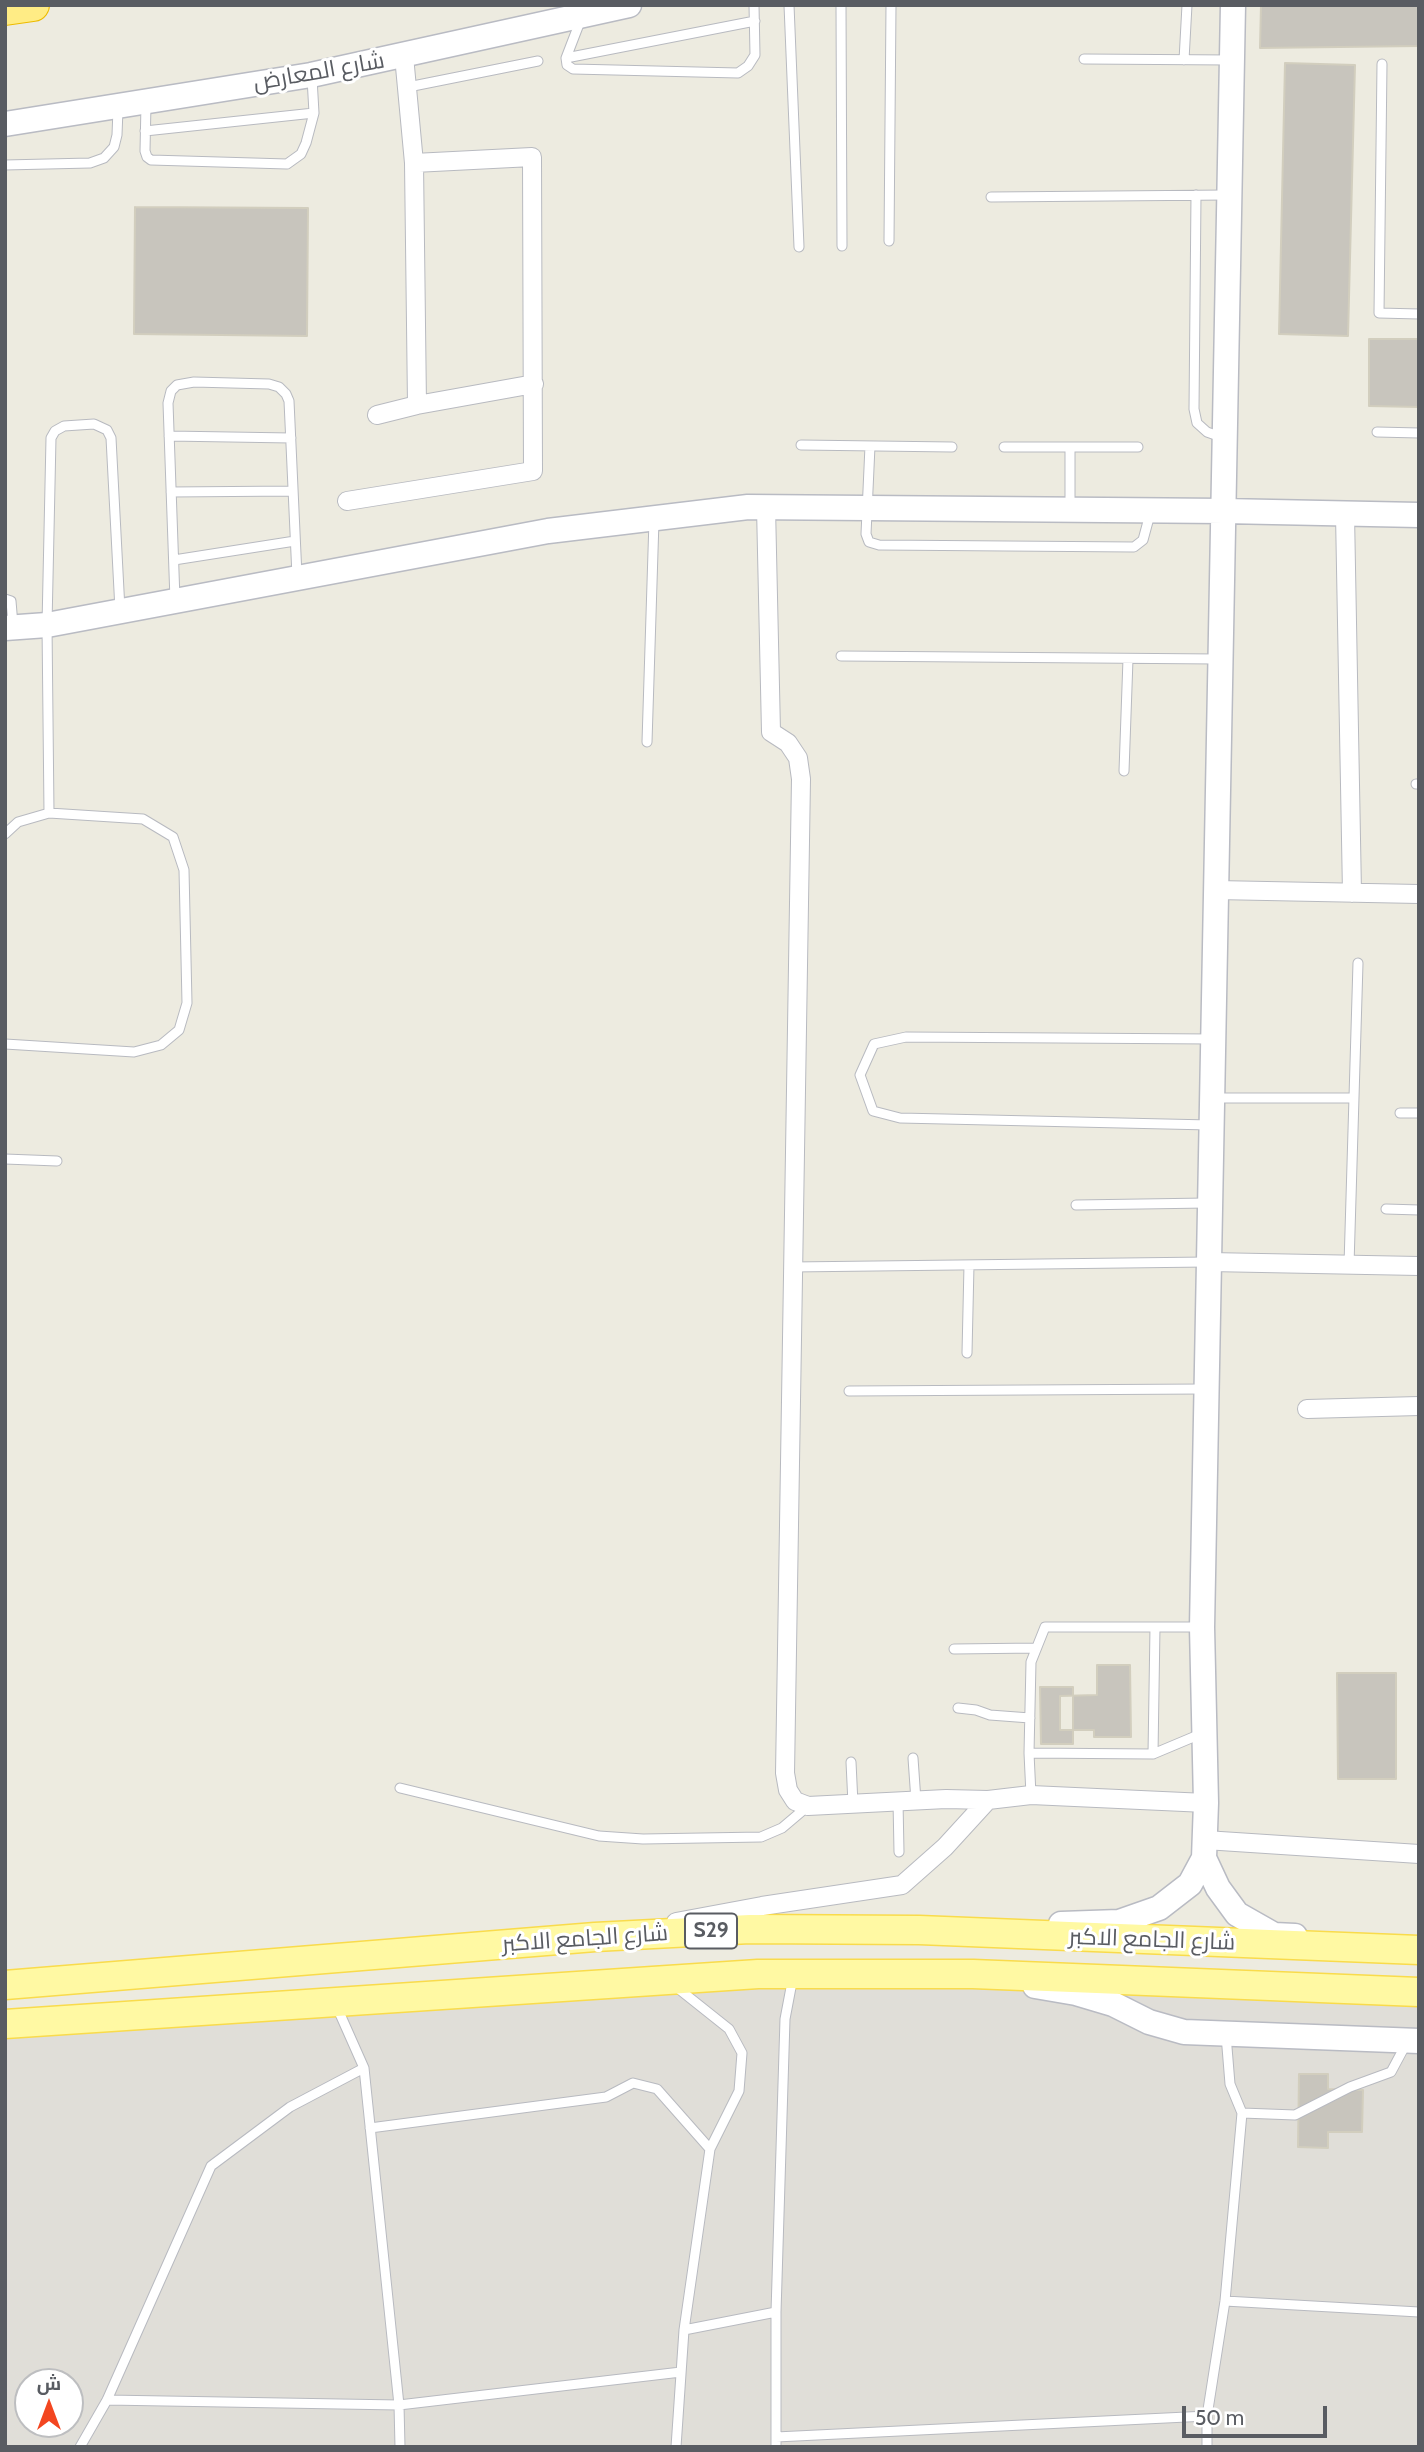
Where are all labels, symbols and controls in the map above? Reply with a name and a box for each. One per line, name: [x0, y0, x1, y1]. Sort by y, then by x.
street label: شارع المعارض: [251, 47, 387, 97]
road number: S29: [685, 1913, 737, 1948]
street label: شارع الجامع الاكبر: [501, 1919, 669, 1959]
street label: شارع الجامع الاكبر: [1068, 1923, 1236, 1957]
north arrow: [14, 2368, 84, 2438]
text: ش: [37, 2372, 61, 2395]
scale bar: [1186, 2392, 1331, 2436]
text: 50 m: [1195, 2405, 1244, 2430]

